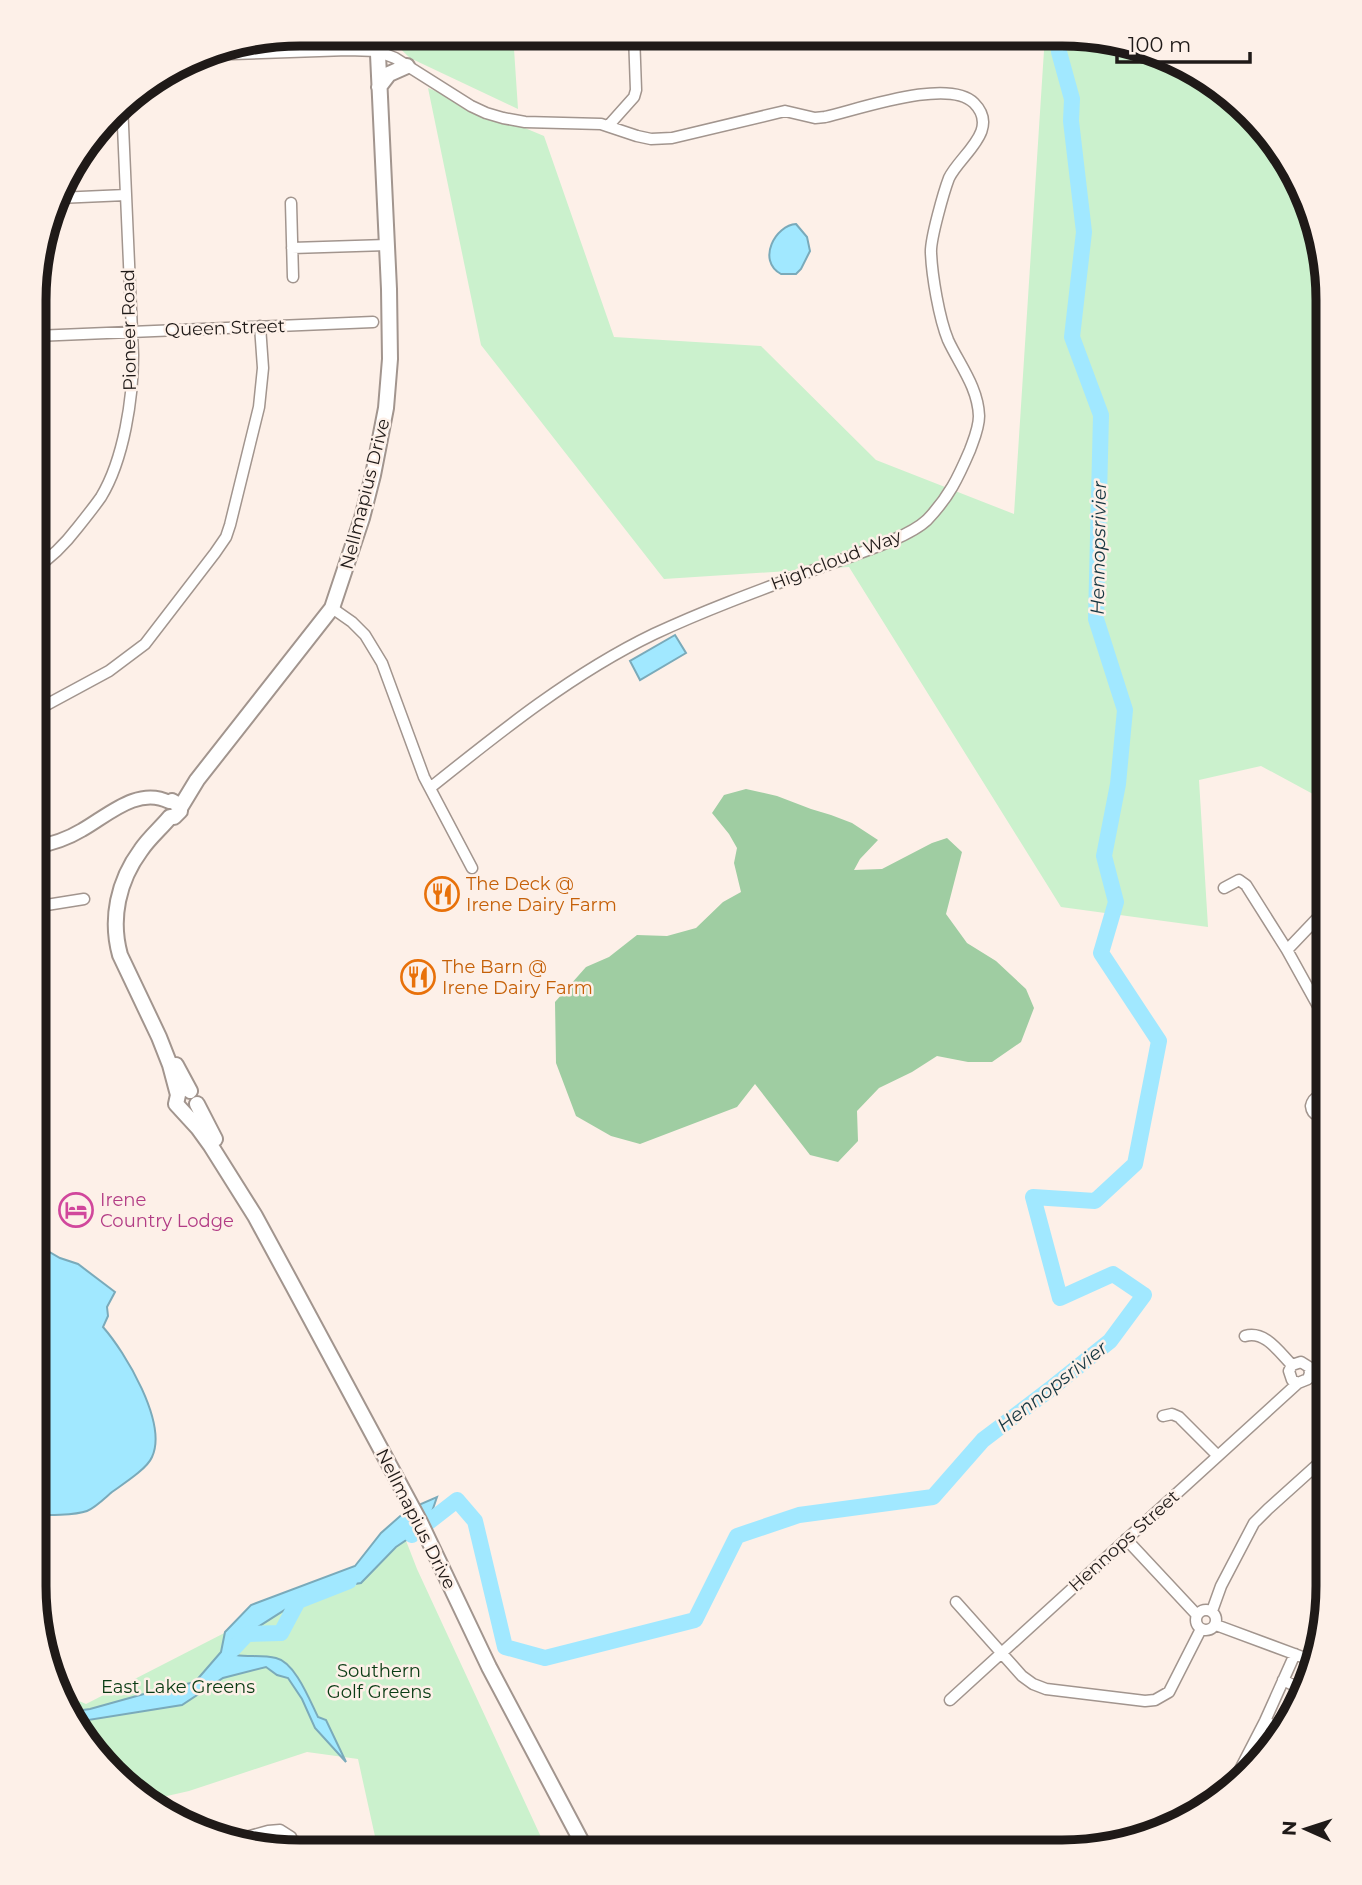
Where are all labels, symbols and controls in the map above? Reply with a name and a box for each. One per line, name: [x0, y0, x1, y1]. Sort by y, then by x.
scale bar: [1117, 21, 1250, 65]
text: 100 m: [1128, 32, 1191, 57]
street label: Pioneer Road: [117, 269, 141, 391]
street label: Queen Street: [165, 315, 285, 341]
street label: Nellmapius Drive: [336, 416, 394, 572]
water label: Hennopsrivier: [1086, 481, 1111, 615]
street label: Highcloud Way: [768, 525, 905, 595]
place label: The Deck @ Irene Dairy Farm: [466, 873, 617, 916]
restaurant icon: The Deck @ Irene Dairy Farm: [423, 875, 461, 913]
place label: The Barn @ Irene Dairy Farm: [442, 956, 593, 999]
restaurant icon: The Barn @ Irene Dairy Farm: [399, 958, 437, 996]
place label: Irene Country Lodge: [100, 1189, 234, 1232]
hotel icon: Irene Country Lodge: [57, 1191, 95, 1229]
water label: Hennopsrivier: [993, 1336, 1112, 1437]
street label: Nellmapius Drive: [371, 1445, 461, 1593]
street label: Hennops Street: [1064, 1486, 1184, 1596]
park label: Southern Golf Greens: [327, 1660, 431, 1703]
park label: East Lake Greens: [101, 1676, 255, 1698]
north arrow: [1271, 1794, 1341, 1864]
text: N: [1278, 1820, 1301, 1836]

